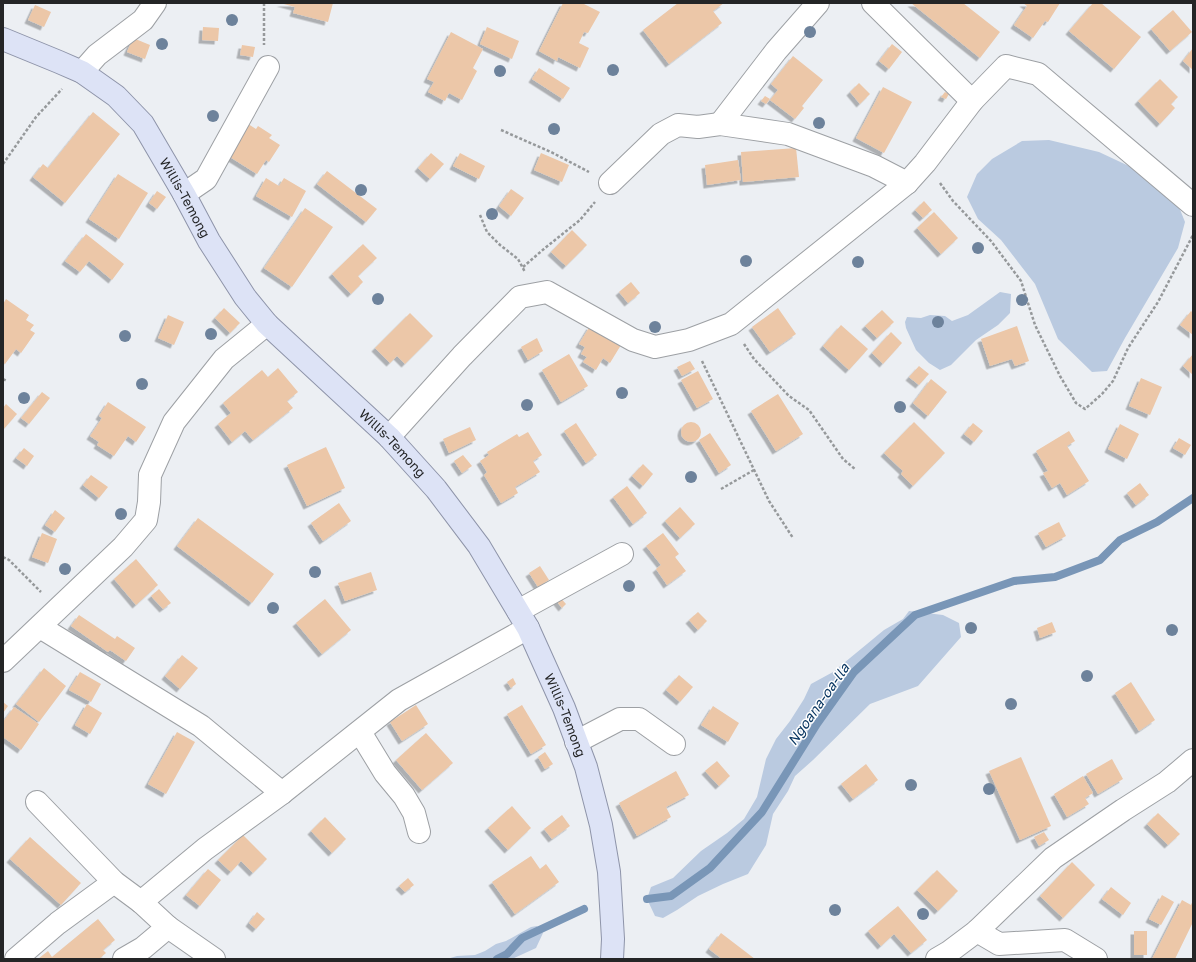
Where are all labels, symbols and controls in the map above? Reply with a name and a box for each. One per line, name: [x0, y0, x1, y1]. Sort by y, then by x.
street label: Willis-Temong: [156, 155, 214, 240]
street label: Willis-Temong: [356, 406, 429, 480]
water label: Ngoana-oa-lla: [784, 659, 853, 748]
street label: Willis-Temong: [541, 671, 590, 759]

